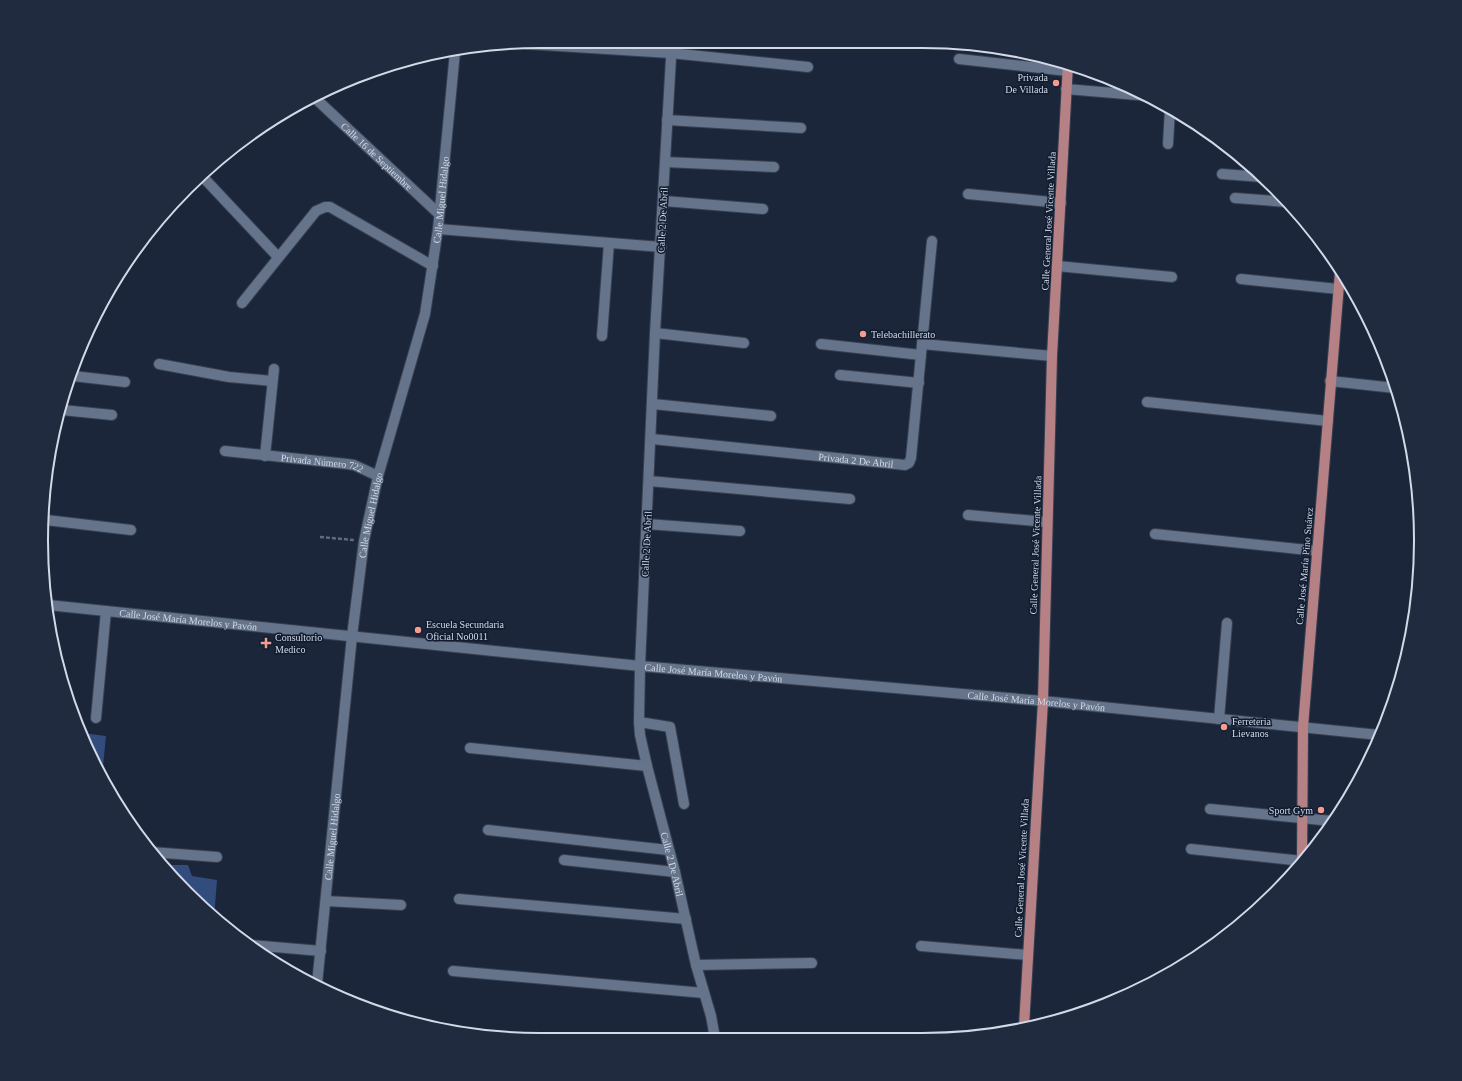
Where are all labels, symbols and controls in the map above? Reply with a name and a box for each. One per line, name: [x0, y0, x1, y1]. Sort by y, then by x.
place label: Privada De Villada: [1005, 72, 1049, 95]
marker: Privada De Villada: [1051, 78, 1061, 88]
street label: Calle 16 de Septiembre: [339, 120, 415, 193]
street label: Calle General José Vicente Villada: [1039, 151, 1058, 291]
street label: Calle Miguel Hidalgo: [431, 156, 451, 244]
street label: Calle 2 De Abril: [655, 187, 670, 253]
marker: Telebachillerato: [858, 329, 868, 339]
place label: Telebachillerato: [871, 329, 935, 340]
street label: Privada 2 De Abril: [818, 451, 894, 470]
street label: Privada Número 722: [280, 452, 365, 475]
street label: Calle Miguel Hidalgo: [357, 471, 385, 559]
street label: Calle General José Vicente Villada: [1028, 475, 1043, 615]
street label: Calle José María Pino Suárez: [1294, 506, 1315, 625]
street label: Calle 2 De Abril: [639, 511, 654, 577]
street label: Calle José María Morelos y Pavón: [119, 607, 258, 633]
place label: Escuela Secundaria Oficial No0011: [426, 619, 505, 642]
marker: Escuela Secundaria Oficial No0011: [413, 625, 423, 635]
place label: Consultorio Medico: [275, 632, 322, 655]
marker: Consultorio Medico: [260, 637, 272, 649]
street label: Calle José María Morelos y Pavón: [644, 661, 783, 684]
street label: Calle José María Morelos y Pavón: [967, 689, 1106, 713]
place label: Ferreteria Lievanos: [1232, 716, 1271, 739]
marker: Ferreteria Lievanos: [1219, 722, 1229, 732]
street label: Calle Miguel Hidalgo: [322, 793, 342, 881]
street label: Calle General José Vicente Villada: [1012, 798, 1031, 938]
place label: Sport Gym: [1269, 805, 1313, 816]
marker: Sport Gym: [1316, 805, 1326, 815]
street label: Calle 2 De Abril: [659, 831, 685, 898]

